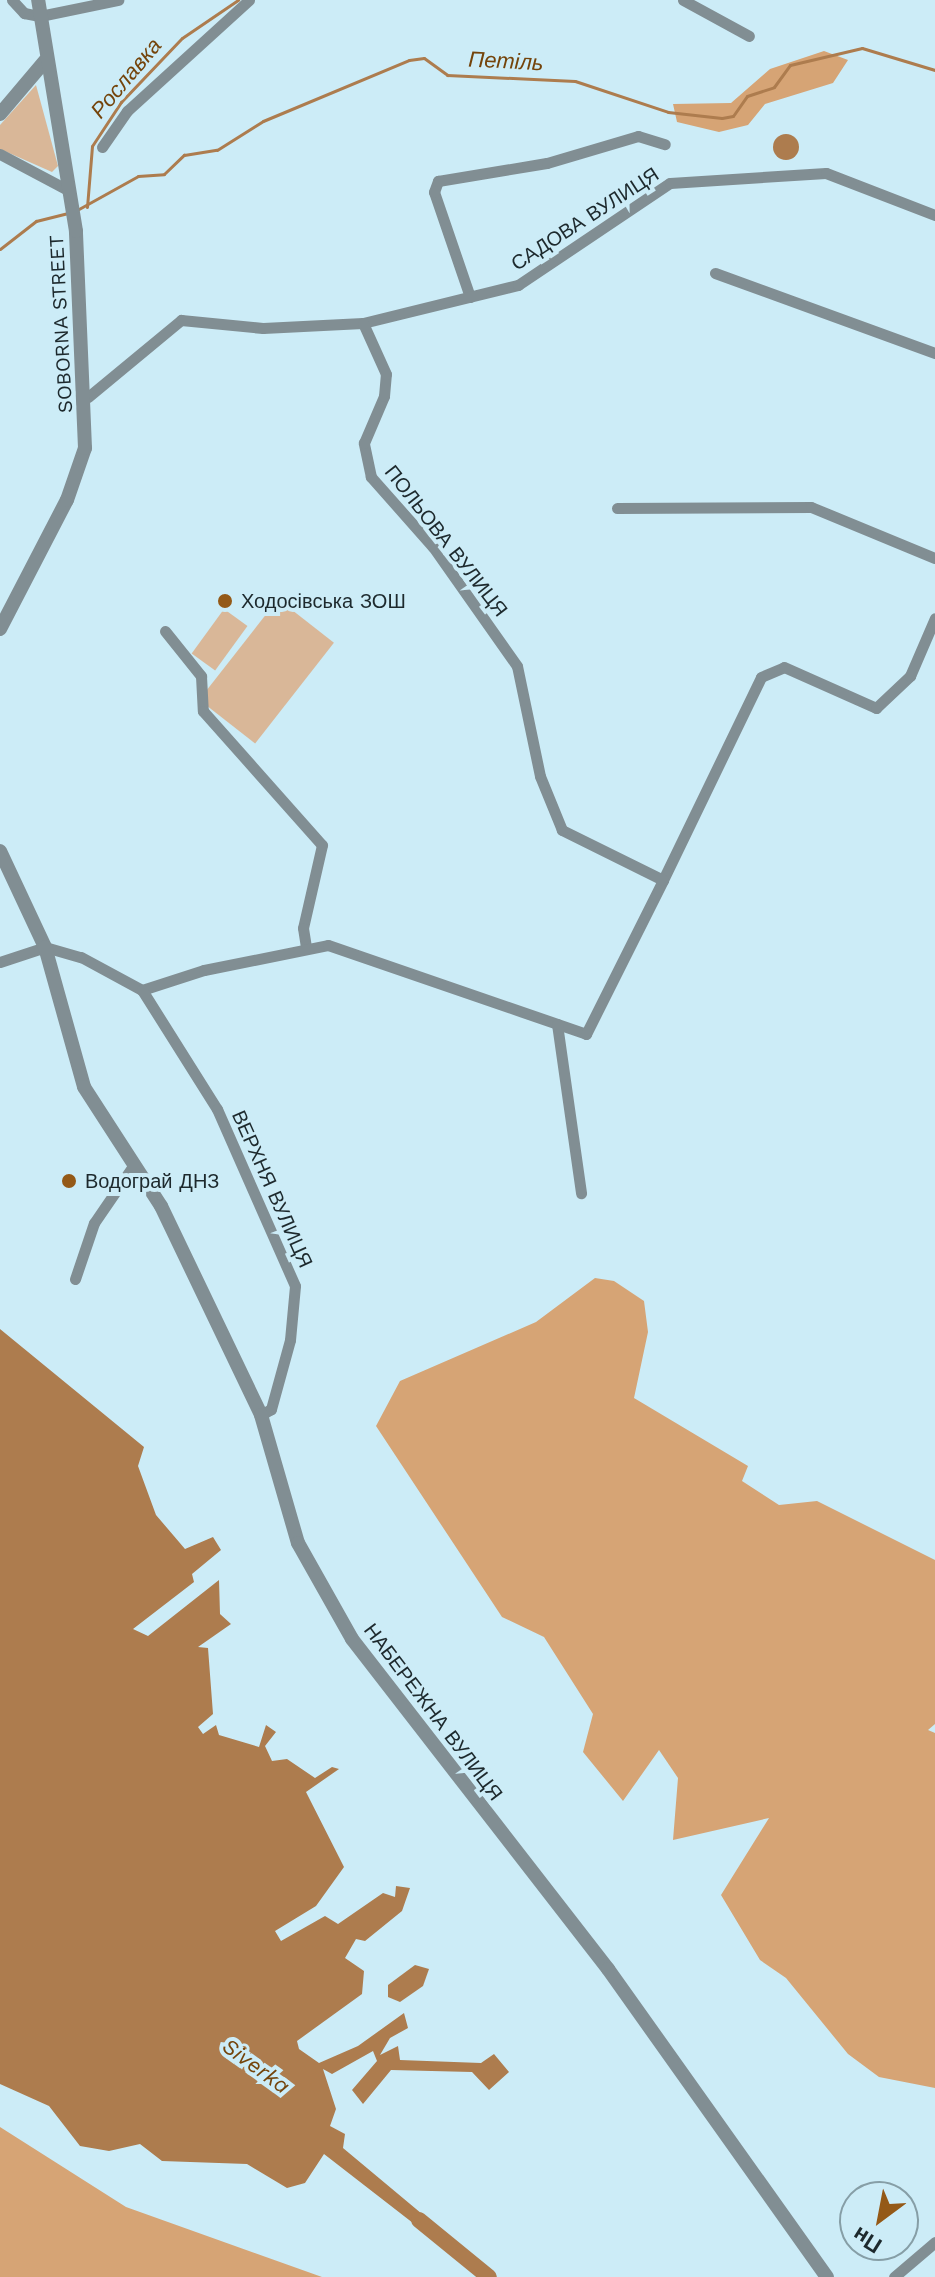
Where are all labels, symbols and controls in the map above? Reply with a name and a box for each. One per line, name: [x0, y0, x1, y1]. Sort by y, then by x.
water label: Рославка: [85, 33, 167, 123]
water label: Петіль: [468, 46, 544, 76]
street label: САДОВА ВУЛИЦЯ: [507, 162, 663, 276]
street label: SOBORNA STREET: [44, 234, 78, 414]
street label: ПОЛЬОВА ВУЛИЦЯ: [379, 461, 513, 621]
place label: Ходосівська ЗОШ: [241, 589, 406, 613]
marker: Ходосівська ЗОШ: [216, 592, 234, 610]
street label: ВЕРХНЯ ВУЛИЦЯ: [227, 1107, 317, 1271]
place label: Водограй ДНЗ: [85, 1169, 219, 1193]
marker: Водограй ДНЗ: [60, 1172, 78, 1190]
street label: НАБЕРЕЖНА ВУЛИЦЯ: [359, 1619, 507, 1805]
water label: Siverka: [217, 2033, 295, 2099]
north arrow: [839, 2181, 919, 2261]
text: Пн: [848, 2222, 886, 2258]

